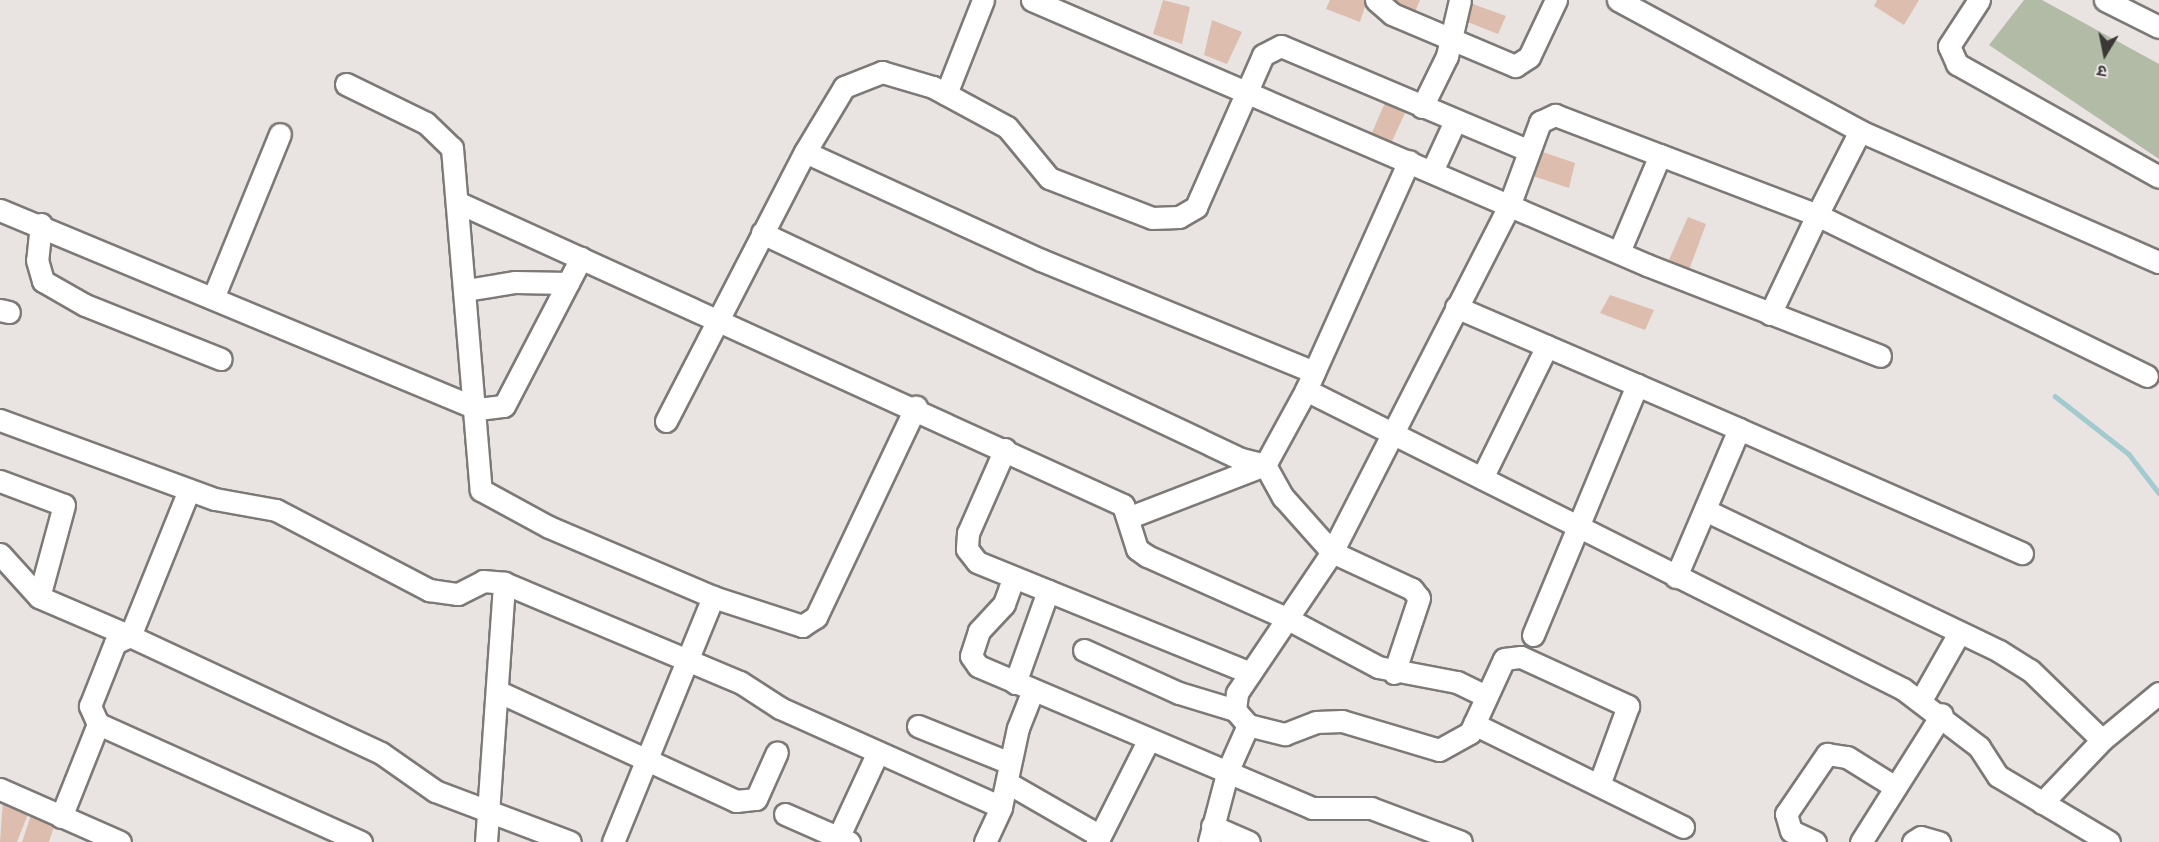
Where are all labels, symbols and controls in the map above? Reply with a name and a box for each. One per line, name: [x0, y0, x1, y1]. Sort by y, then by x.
north arrow: [2075, 24, 2135, 84]
text: उ: [2096, 62, 2108, 82]

